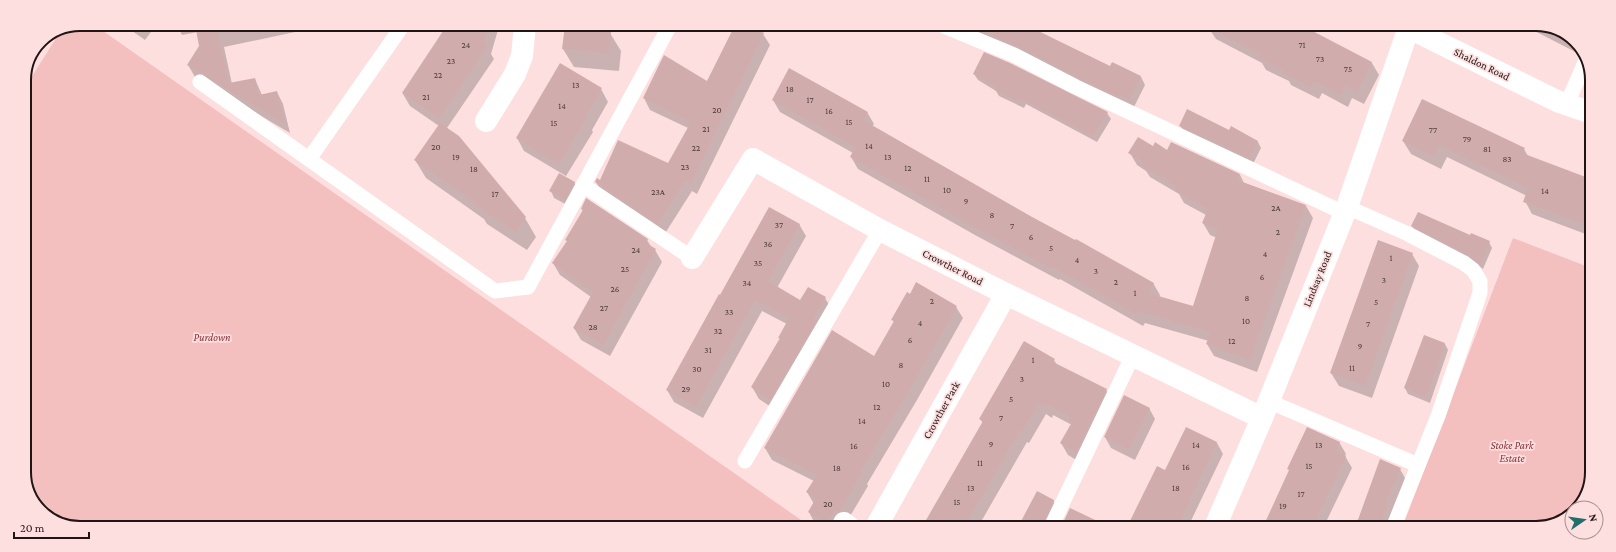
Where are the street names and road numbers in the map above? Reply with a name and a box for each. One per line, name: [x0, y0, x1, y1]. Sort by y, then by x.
street label: Shaldon Road: [1452, 45, 1512, 83]
street label: Crowther Road: [921, 247, 985, 288]
street label: Lindsay Road: [1300, 249, 1335, 309]
street label: Crowther Park: [920, 379, 962, 441]

